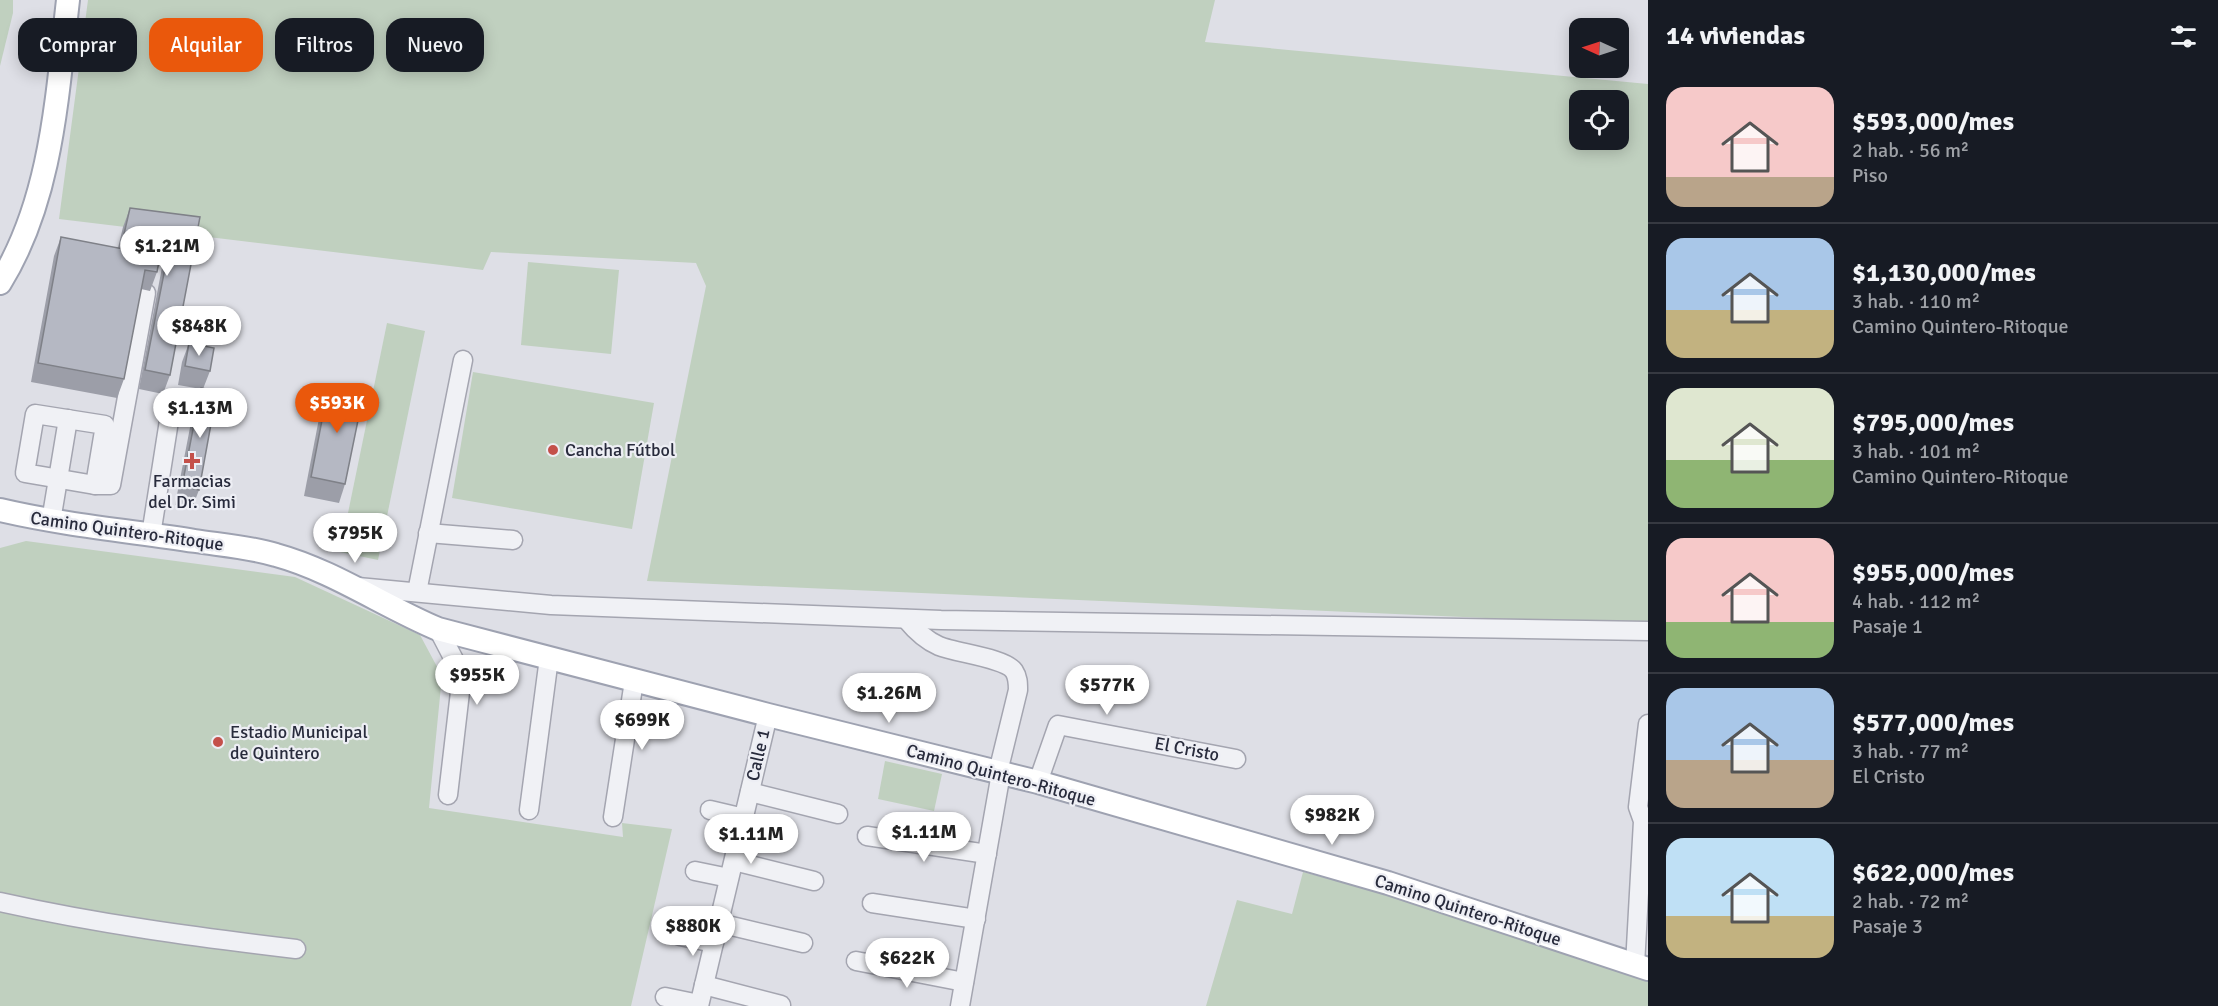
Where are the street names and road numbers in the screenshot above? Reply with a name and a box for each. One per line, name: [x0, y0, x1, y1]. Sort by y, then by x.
street label: Camino Quintero-Ritoque: [29, 507, 225, 555]
street label: Calle 1: [741, 727, 775, 783]
street label: El Cristo: [1153, 732, 1221, 766]
street label: Camino Quintero-Ritoque: [904, 739, 1098, 811]
street label: Camino Quintero-Ritoque: [1372, 869, 1564, 951]

